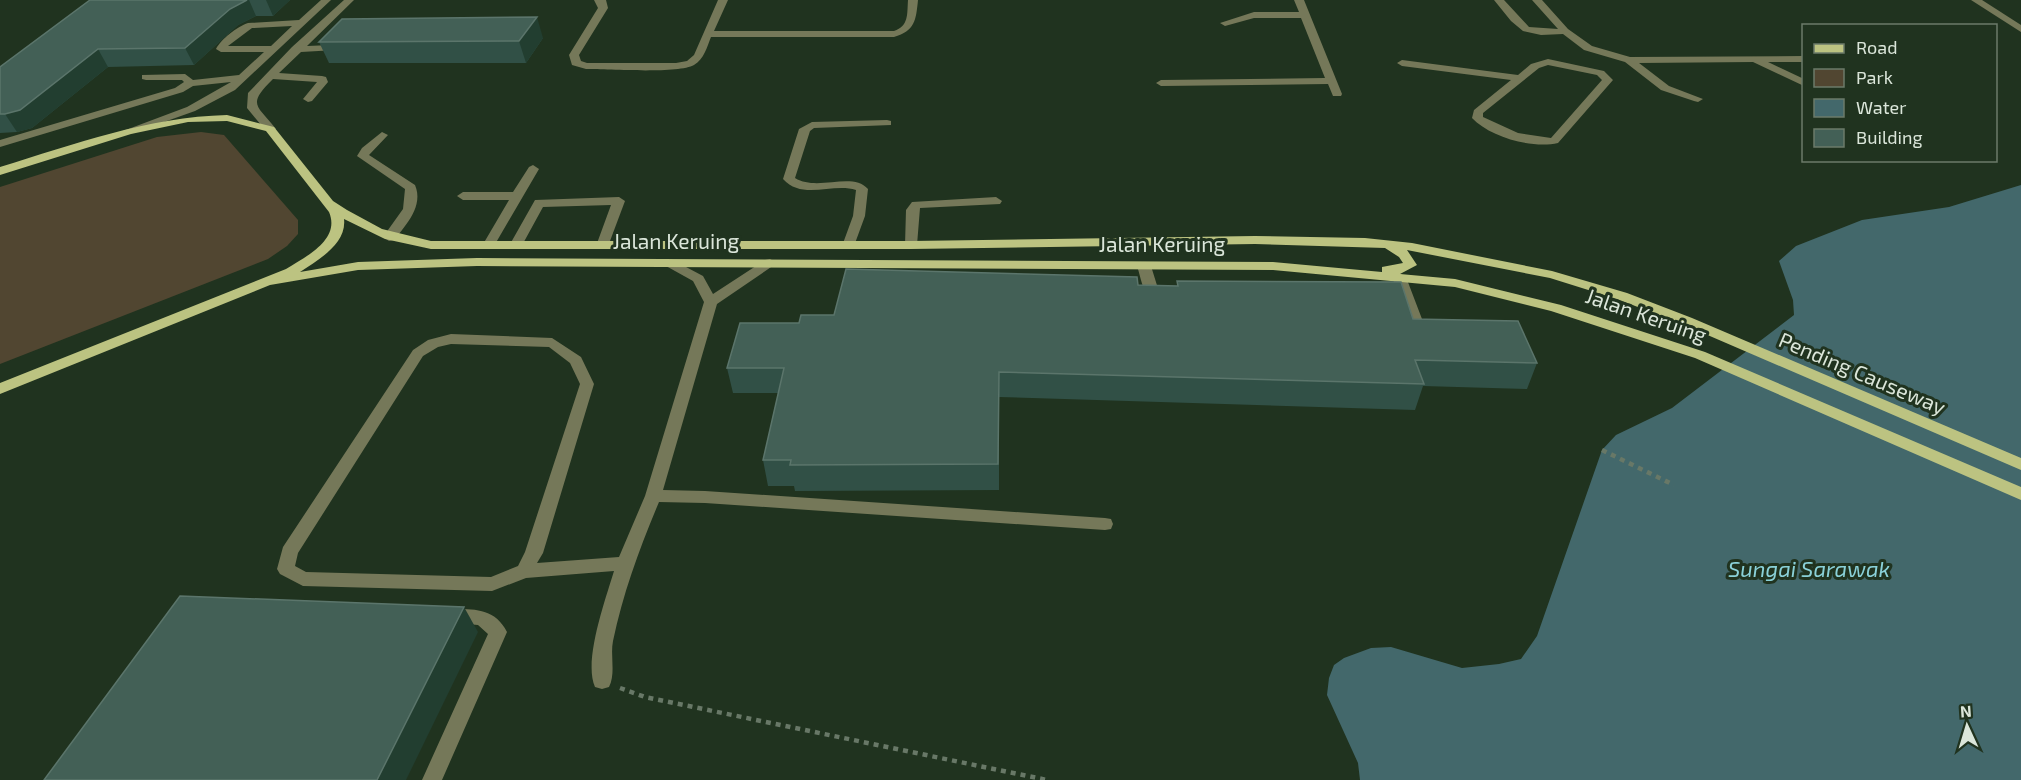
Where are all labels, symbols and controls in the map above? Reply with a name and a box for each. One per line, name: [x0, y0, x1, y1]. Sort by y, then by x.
legend: [1802, 24, 1997, 162]
text: Road: [1856, 36, 1897, 58]
text: Park: [1856, 66, 1893, 88]
text: Water: [1856, 96, 1906, 118]
text: Building: [1856, 126, 1923, 148]
street label: Jalan Keruing: [613, 228, 739, 253]
street label: Jalan Keruing: [1099, 231, 1225, 256]
street label: Jalan Keruing: [1583, 282, 1711, 347]
street label: Pending Causeway: [1775, 326, 1950, 419]
water label: Sungai Sarawak: [1728, 555, 1890, 581]
north arrow: [1937, 696, 1997, 756]
text: N: [1959, 701, 1972, 720]

